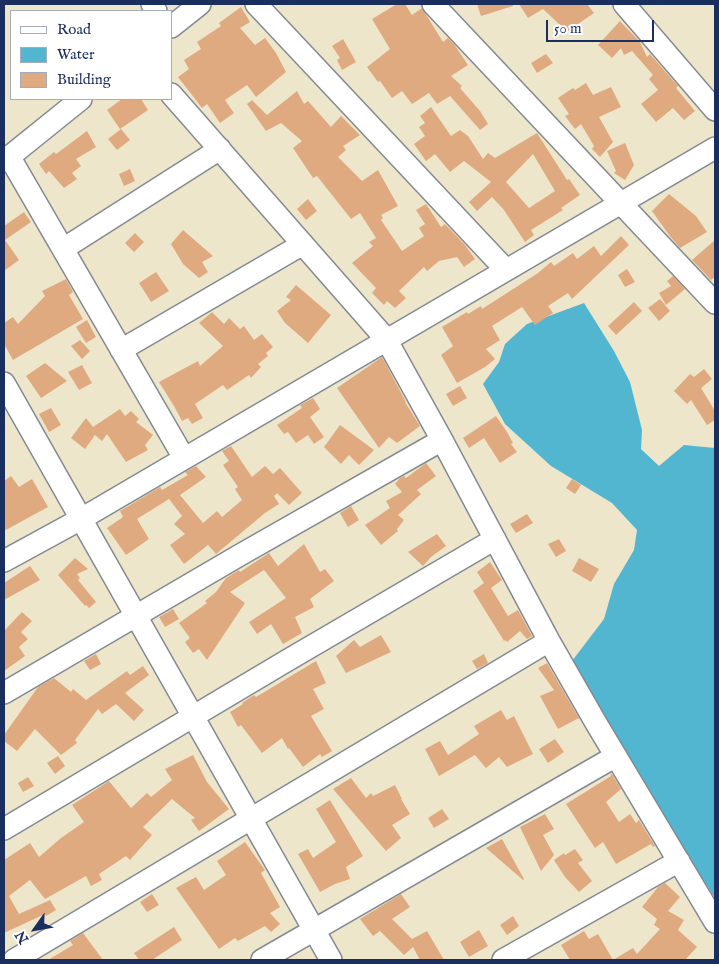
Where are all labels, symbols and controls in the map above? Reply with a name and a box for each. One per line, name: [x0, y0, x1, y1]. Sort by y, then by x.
legend: [10, 10, 172, 100]
scale bar: [549, 10, 656, 42]
text: 50 m: [554, 19, 582, 38]
text: Road: [57, 20, 91, 39]
text: Water: [57, 45, 94, 64]
text: Building: [57, 70, 111, 89]
north arrow: [10, 904, 60, 954]
text: N: [11, 927, 33, 947]

